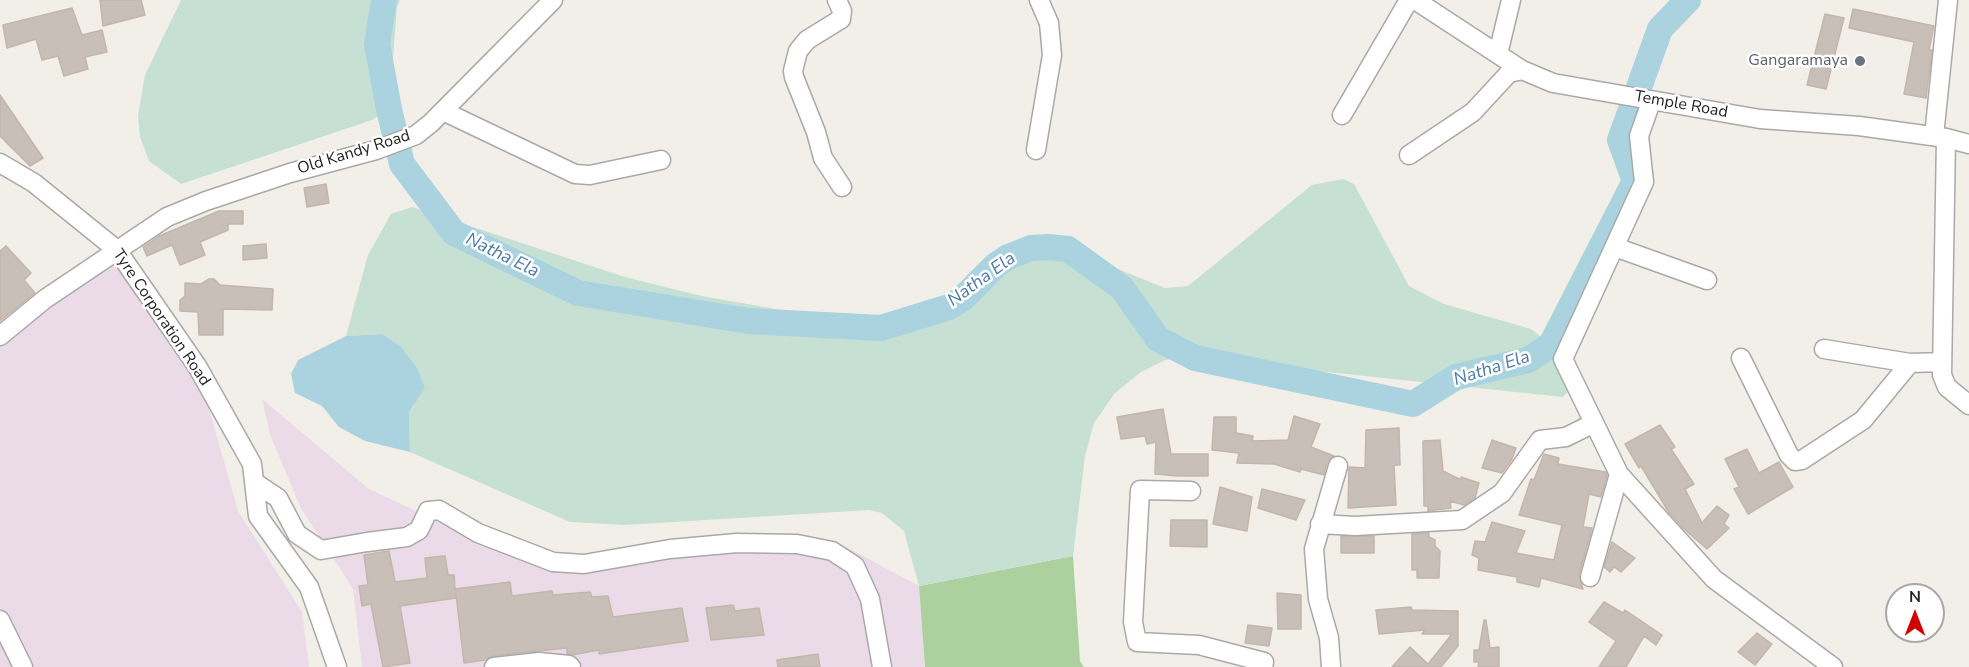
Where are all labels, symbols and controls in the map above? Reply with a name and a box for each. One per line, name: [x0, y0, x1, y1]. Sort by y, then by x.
place label: Gangaramaya: [1748, 51, 1848, 71]
marker: Gangaramaya: [1853, 54, 1867, 68]
street label: Temple Road: [1633, 87, 1729, 123]
street label: Old Kandy Road: [295, 127, 413, 179]
water label: Natha Ela: [462, 229, 542, 283]
street label: Tyre Corporation Road: [108, 246, 214, 390]
water label: Natha Ela: [944, 248, 1020, 312]
water label: Natha Ela: [1451, 347, 1533, 391]
north arrow: [1885, 583, 1945, 643]
text: N: [1909, 586, 1921, 608]

